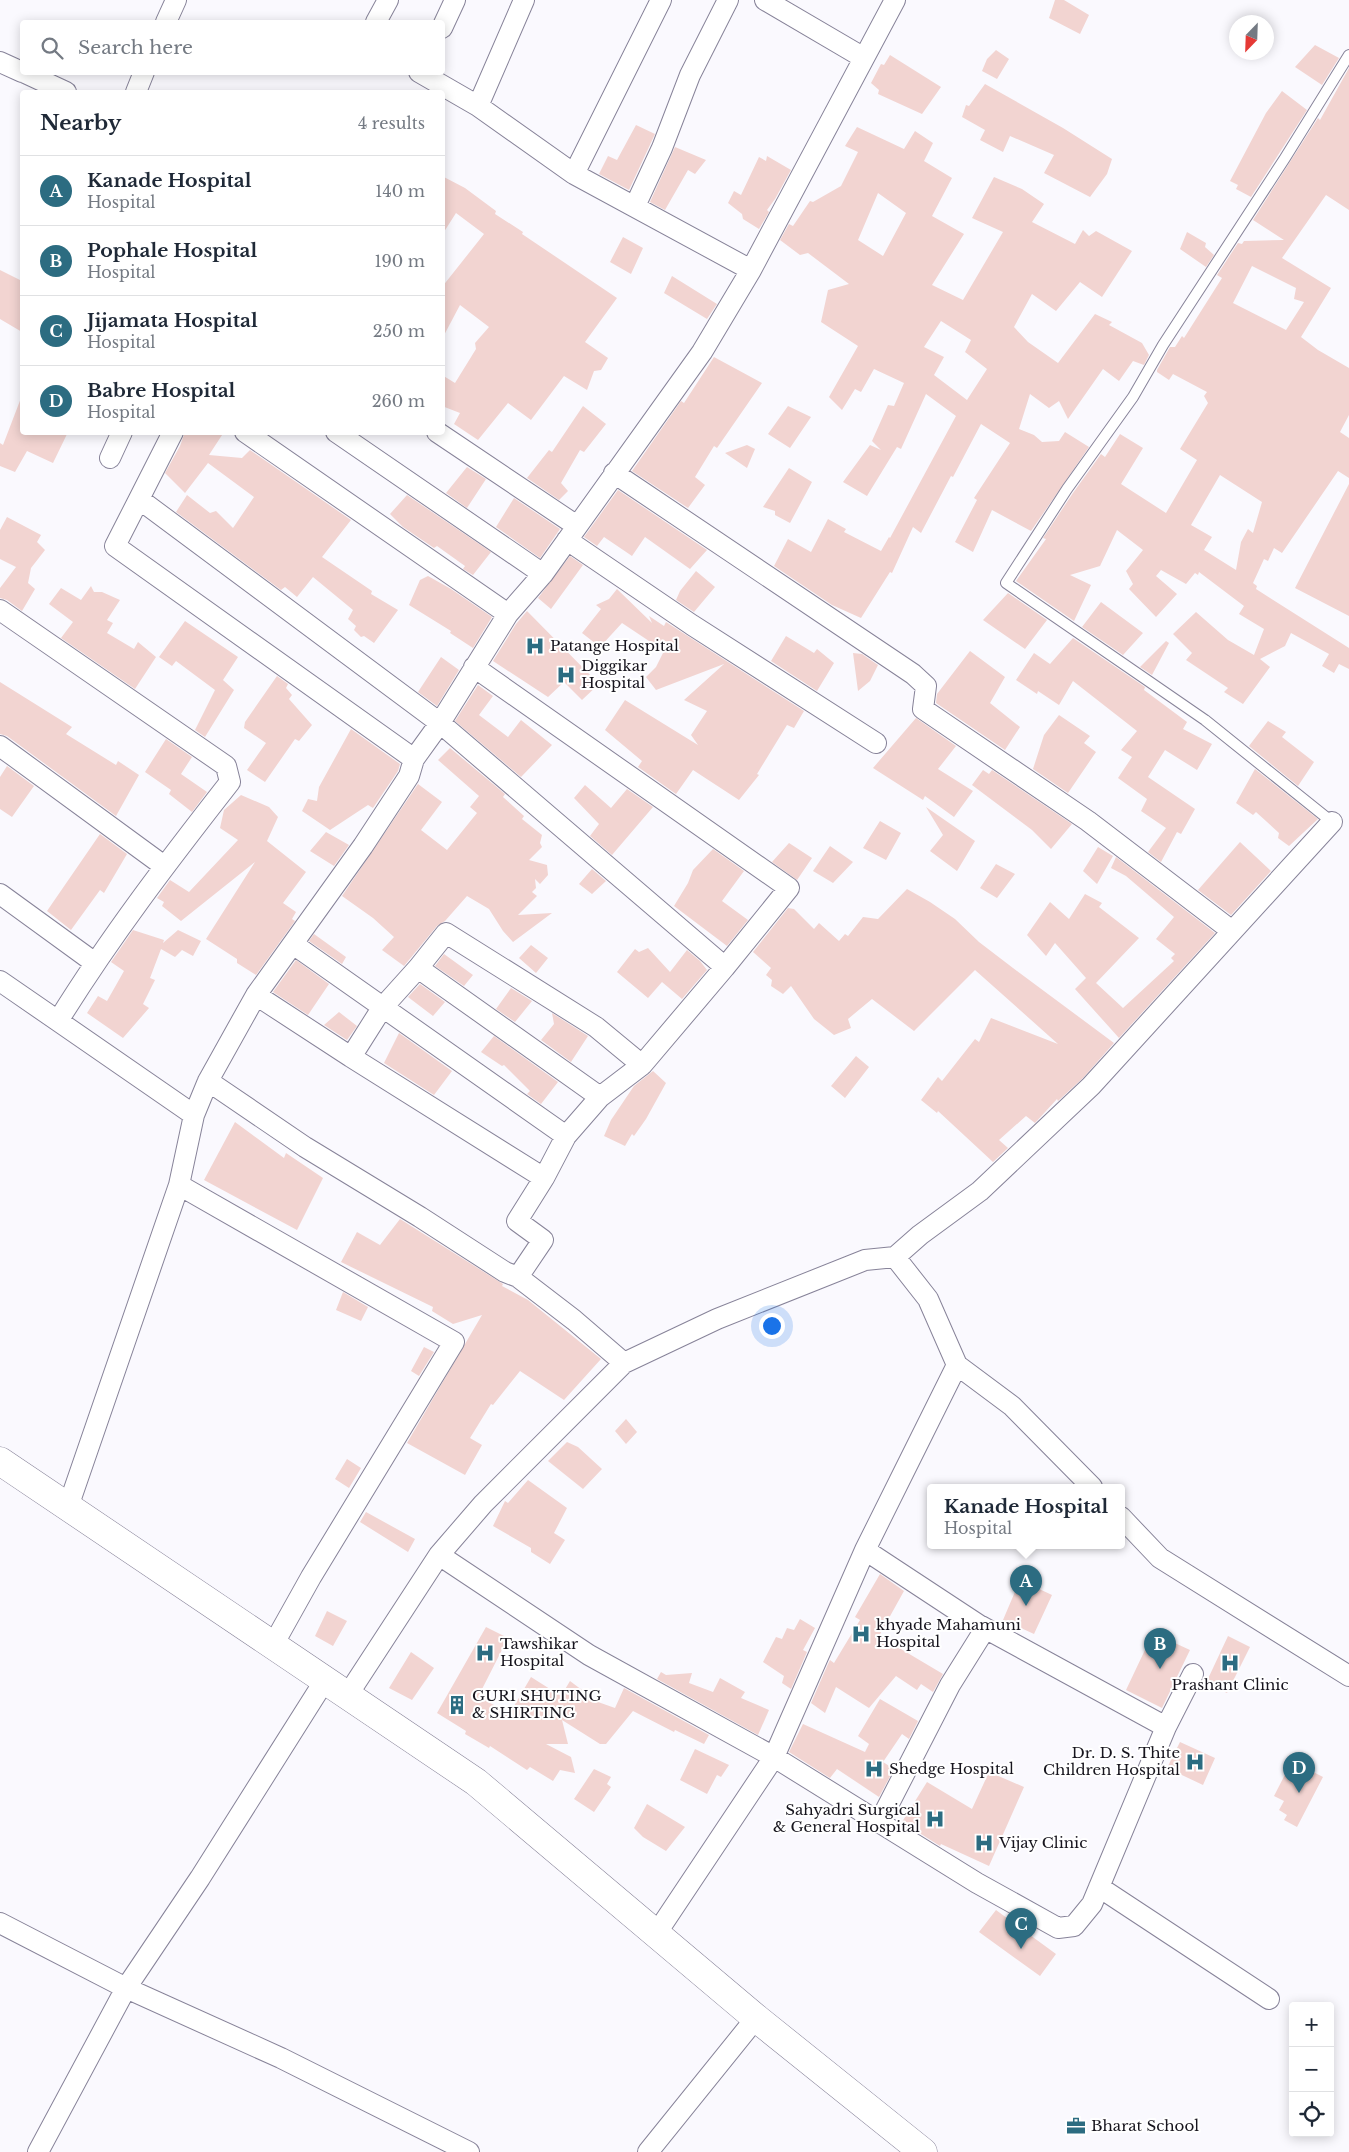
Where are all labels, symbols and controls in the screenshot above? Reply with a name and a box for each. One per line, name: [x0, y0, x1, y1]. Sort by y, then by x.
north arrow: [1229, 15, 1274, 60]
search box: [20, 20, 445, 75]
icon: search: [38, 34, 66, 62]
text: Search here: [78, 36, 193, 59]
text: Nearby: [40, 110, 121, 136]
text: 4 results: [358, 113, 425, 133]
text: Kanade Hospital: [87, 169, 252, 192]
text: A: [50, 181, 62, 201]
text: 140 m: [375, 181, 425, 201]
text: Hospital: [87, 192, 156, 212]
text: Pophale Hospital: [87, 239, 257, 262]
text: B: [50, 251, 62, 271]
text: 190 m: [374, 251, 425, 271]
text: Hospital: [87, 262, 156, 282]
text: Jijamata Hospital: [87, 309, 258, 332]
text: C: [49, 321, 63, 341]
text: 250 m: [373, 321, 425, 341]
text: Hospital: [87, 332, 156, 352]
text: Babre Hospital: [87, 379, 235, 402]
text: D: [49, 391, 63, 411]
text: 260 m: [372, 391, 425, 411]
text: Hospital: [87, 402, 156, 422]
hospital icon: Patange Hospital: [524, 635, 546, 657]
place label: Patange Hospital: [550, 636, 679, 655]
place label: Diggikar Hospital: [581, 656, 648, 692]
hospital icon: Diggikar Hospital: [555, 664, 577, 686]
your location: [759, 1313, 785, 1339]
popup: [927, 1484, 1125, 1549]
text: Kanade Hospital: [944, 1495, 1108, 1518]
text: Hospital: [944, 1518, 1012, 1538]
pin: A: [1010, 1565, 1042, 1606]
place label: khyade Mahamuni Hospital: [876, 1615, 1021, 1651]
hospital icon: khyade Mahamuni Hospital: [850, 1623, 872, 1645]
pin: B: [1144, 1628, 1176, 1669]
place label: Tawshikar Hospital: [500, 1634, 579, 1670]
hospital icon: Tawshikar Hospital: [474, 1642, 496, 1664]
hospital icon: Prashant Clinic: [1219, 1652, 1241, 1674]
place label: Prashant Clinic: [1171, 1675, 1289, 1694]
place label: GURI SHUTING & SHIRTING: [472, 1686, 601, 1722]
building icon: GURI SHUTING & SHIRTING: [446, 1694, 468, 1716]
place label: Dr. D. S. Thite Children Hospital: [1043, 1743, 1180, 1779]
hospital icon: Dr. D. S. Thite Children Hospital: [1184, 1751, 1206, 1773]
pin: D: [1283, 1752, 1315, 1793]
hospital icon: Shedge Hospital: [863, 1758, 885, 1780]
place label: Shedge Hospital: [889, 1759, 1014, 1778]
place label: Sahyadri Surgical & General Hospital: [773, 1800, 920, 1836]
hospital icon: Sahyadri Surgical & General Hospital: [924, 1808, 946, 1830]
hospital icon: Vijay Clinic: [973, 1832, 995, 1854]
place label: Vijay Clinic: [998, 1833, 1087, 1852]
pin: C: [1005, 1908, 1037, 1949]
map controls: [1289, 2002, 1334, 2137]
button: +: [1289, 2002, 1334, 2047]
button: −: [1289, 2047, 1334, 2092]
button: locate: [1289, 2092, 1334, 2137]
office icon: Bharat School: [1065, 2115, 1087, 2137]
place label: Bharat School: [1091, 2116, 1199, 2135]

